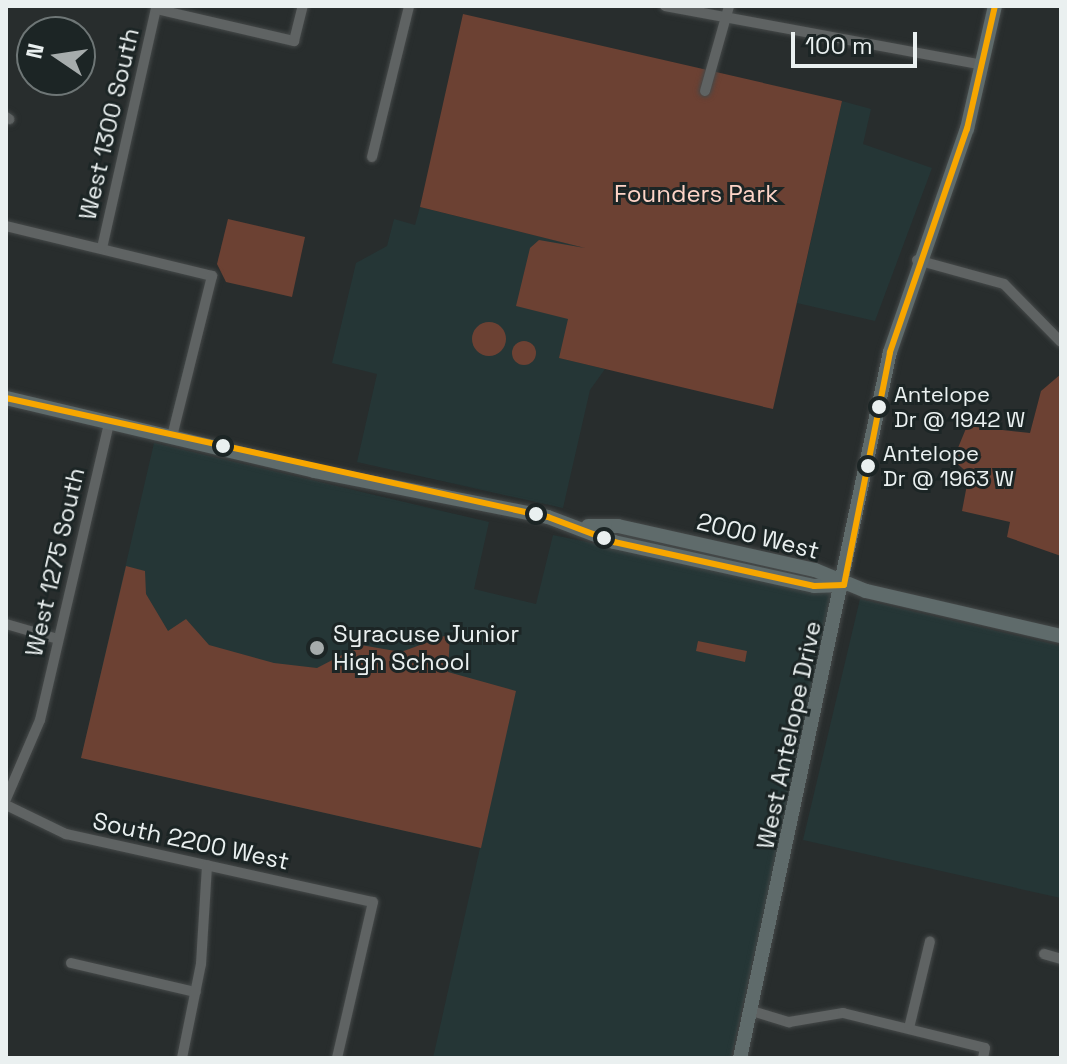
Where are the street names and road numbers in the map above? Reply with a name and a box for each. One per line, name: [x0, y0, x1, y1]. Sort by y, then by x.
street label: West 1300 South: [73, 25, 145, 223]
street label: West 1275 South: [19, 465, 91, 659]
street label: 2000 West: [694, 507, 822, 565]
street label: West Antelope Drive: [751, 618, 827, 852]
street label: South 2200 West: [90, 806, 292, 876]

